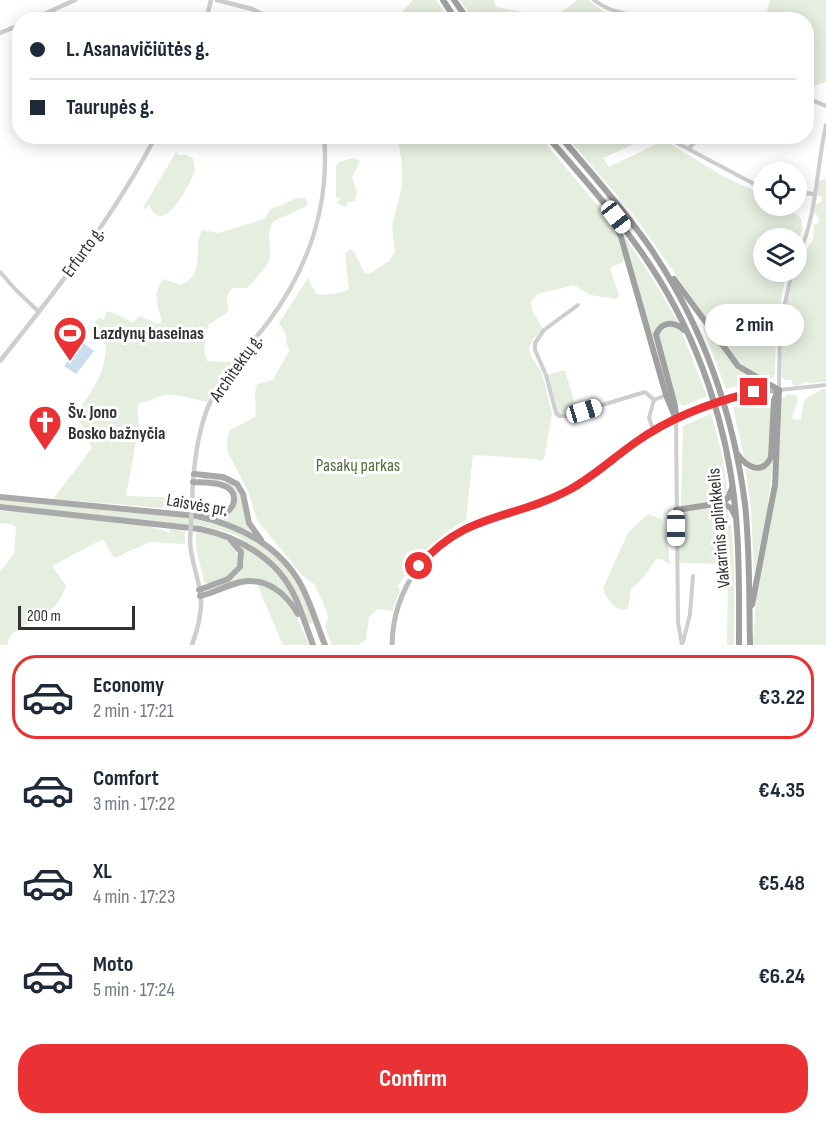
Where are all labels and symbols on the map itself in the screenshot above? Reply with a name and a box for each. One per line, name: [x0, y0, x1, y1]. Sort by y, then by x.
car: [598, 197, 634, 237]
street label: Erfurto g.: [58, 223, 108, 281]
callout: 2 min: [704, 305, 804, 347]
sports icon: Lazdynų baseinas: [52, 315, 88, 362]
place label: Lazdynų baseinas: [93, 323, 204, 344]
street label: Architektų g.: [205, 330, 267, 406]
route end: [740, 378, 767, 405]
car: [564, 397, 604, 425]
place label: Šv. Jono Bosko bažnyčia: [68, 402, 165, 444]
church icon: Šv. Jono Bosko bažnyčia: [27, 404, 63, 451]
park label: Pasakų parkas: [316, 455, 400, 476]
street label: Vakarinis aplinkkelis: [703, 467, 735, 589]
street label: Laisvės pr.: [165, 489, 229, 521]
car: [667, 510, 685, 546]
route start: [405, 552, 432, 579]
scale bar: [18, 603, 135, 630]

